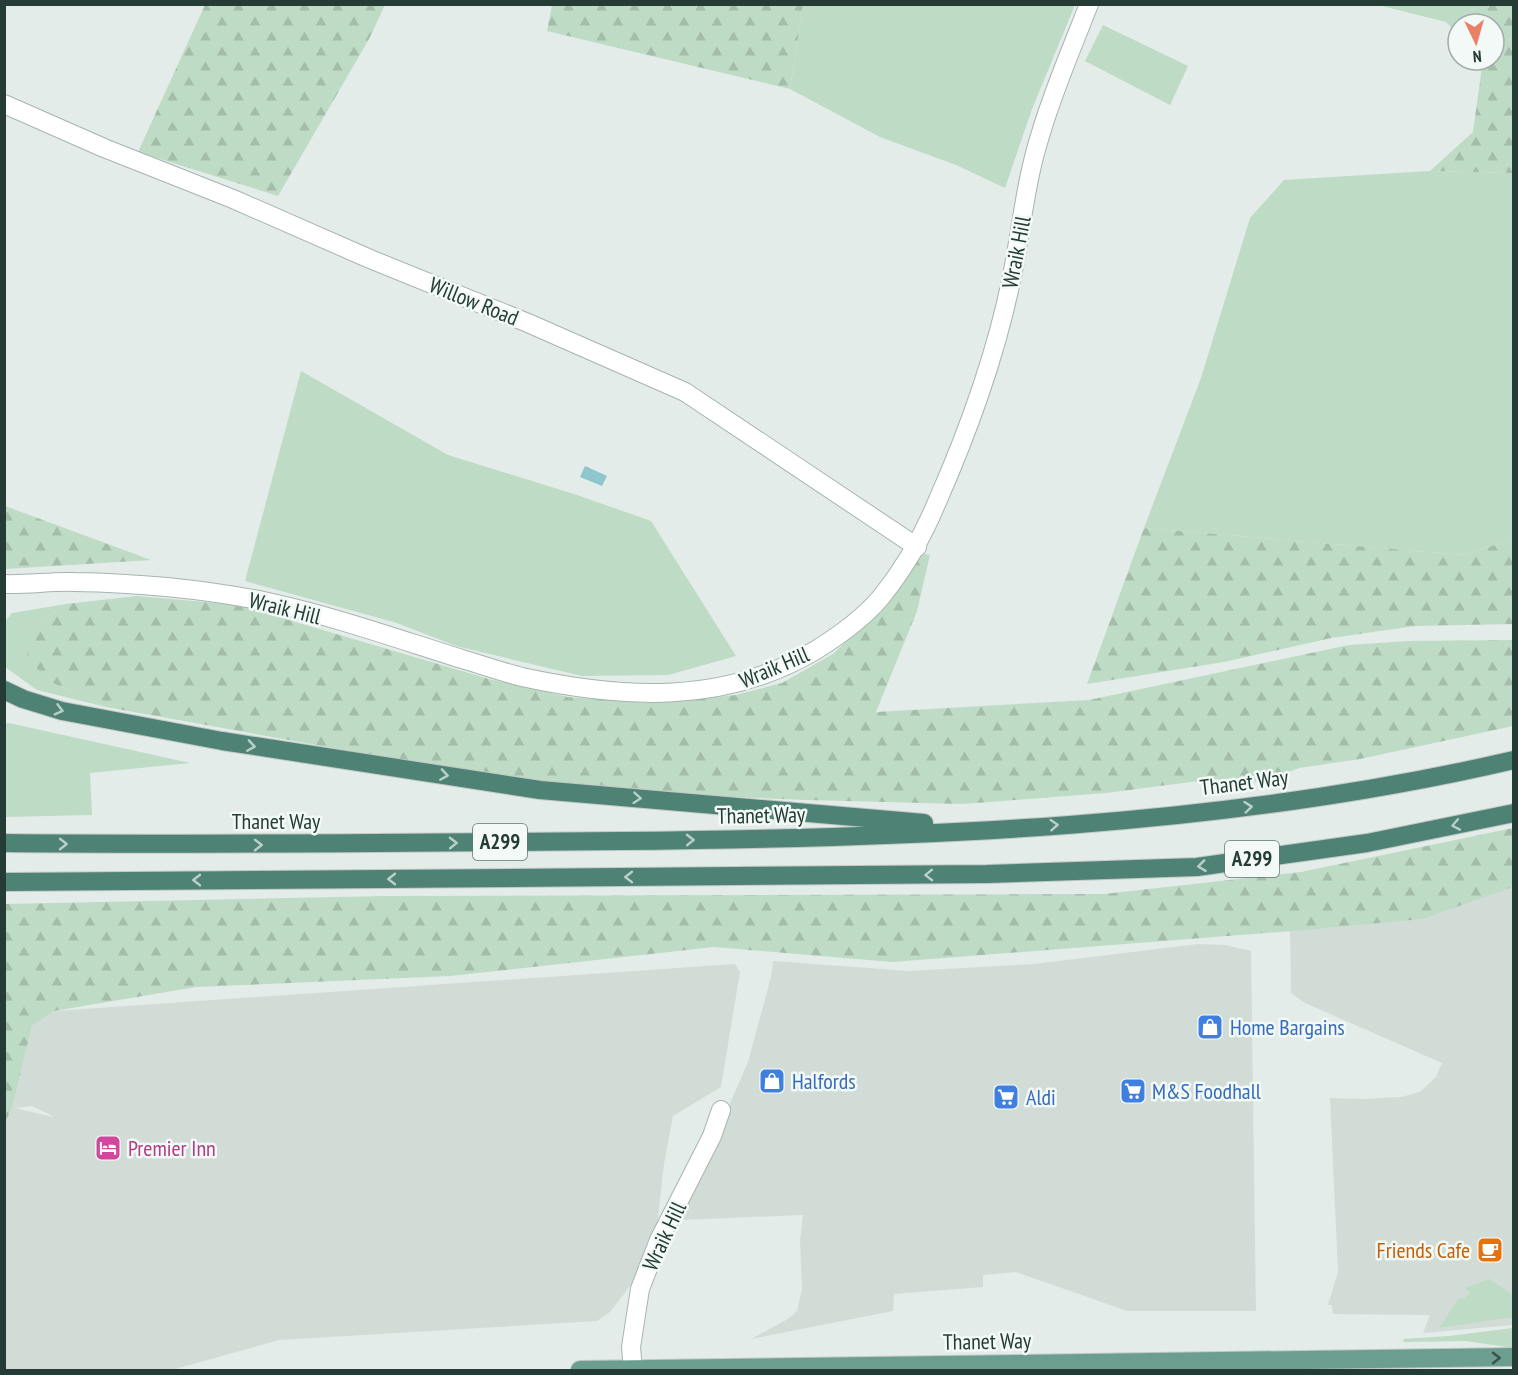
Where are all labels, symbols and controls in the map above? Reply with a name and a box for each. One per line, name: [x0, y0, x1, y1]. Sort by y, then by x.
north arrow: [1446, 12, 1506, 72]
text: N: [1472, 47, 1482, 67]
street label: Wraik Hill: [995, 213, 1037, 291]
street label: Willow Road: [425, 270, 523, 332]
street label: Wraik Hill: [246, 586, 325, 631]
street label: Wraik Hill: [735, 639, 814, 694]
one-way arrow: [53, 703, 64, 715]
one-way arrow: [246, 739, 255, 751]
street label: Thanet Way: [1198, 763, 1290, 801]
one-way arrow: [438, 768, 448, 781]
one-way arrow: [633, 791, 642, 804]
street label: Thanet Way: [716, 800, 806, 830]
one-way arrow: [1243, 801, 1252, 814]
street label: Thanet Way: [232, 807, 321, 835]
one-way arrow: [1452, 818, 1462, 831]
one-way arrow: [1049, 819, 1058, 832]
road number: A299: [473, 824, 527, 860]
one-way arrow: [685, 834, 694, 846]
one-way arrow: [448, 837, 457, 849]
one-way arrow: [58, 838, 67, 850]
one-way arrow: [253, 839, 262, 851]
road number: A299: [1225, 841, 1279, 877]
one-way arrow: [1197, 859, 1206, 872]
one-way arrow: [924, 869, 933, 881]
one-way arrow: [624, 871, 633, 884]
one-way arrow: [387, 873, 396, 885]
one-way arrow: [192, 874, 201, 886]
shop icon: Home Bargains: [1195, 1012, 1225, 1042]
place label: Home Bargains: [1230, 1013, 1345, 1041]
shop icon: Halfords: [757, 1066, 787, 1096]
place label: Halfords: [792, 1067, 856, 1095]
supermarket icon: M&S Foodhall: [1118, 1076, 1148, 1106]
place label: M&S Foodhall: [1152, 1077, 1262, 1105]
supermarket icon: Aldi: [991, 1082, 1021, 1112]
place label: Aldi: [1026, 1083, 1056, 1111]
hotel icon: Premier Inn: [93, 1133, 123, 1163]
place label: Premier Inn: [128, 1134, 216, 1162]
street label: Wraik Hill: [636, 1196, 693, 1275]
cafe icon: Friends Cafe: [1475, 1235, 1505, 1265]
place label: Friends Cafe: [1377, 1236, 1470, 1264]
street label: Thanet Way: [942, 1326, 1032, 1356]
one-way arrow: [1491, 1352, 1500, 1364]

